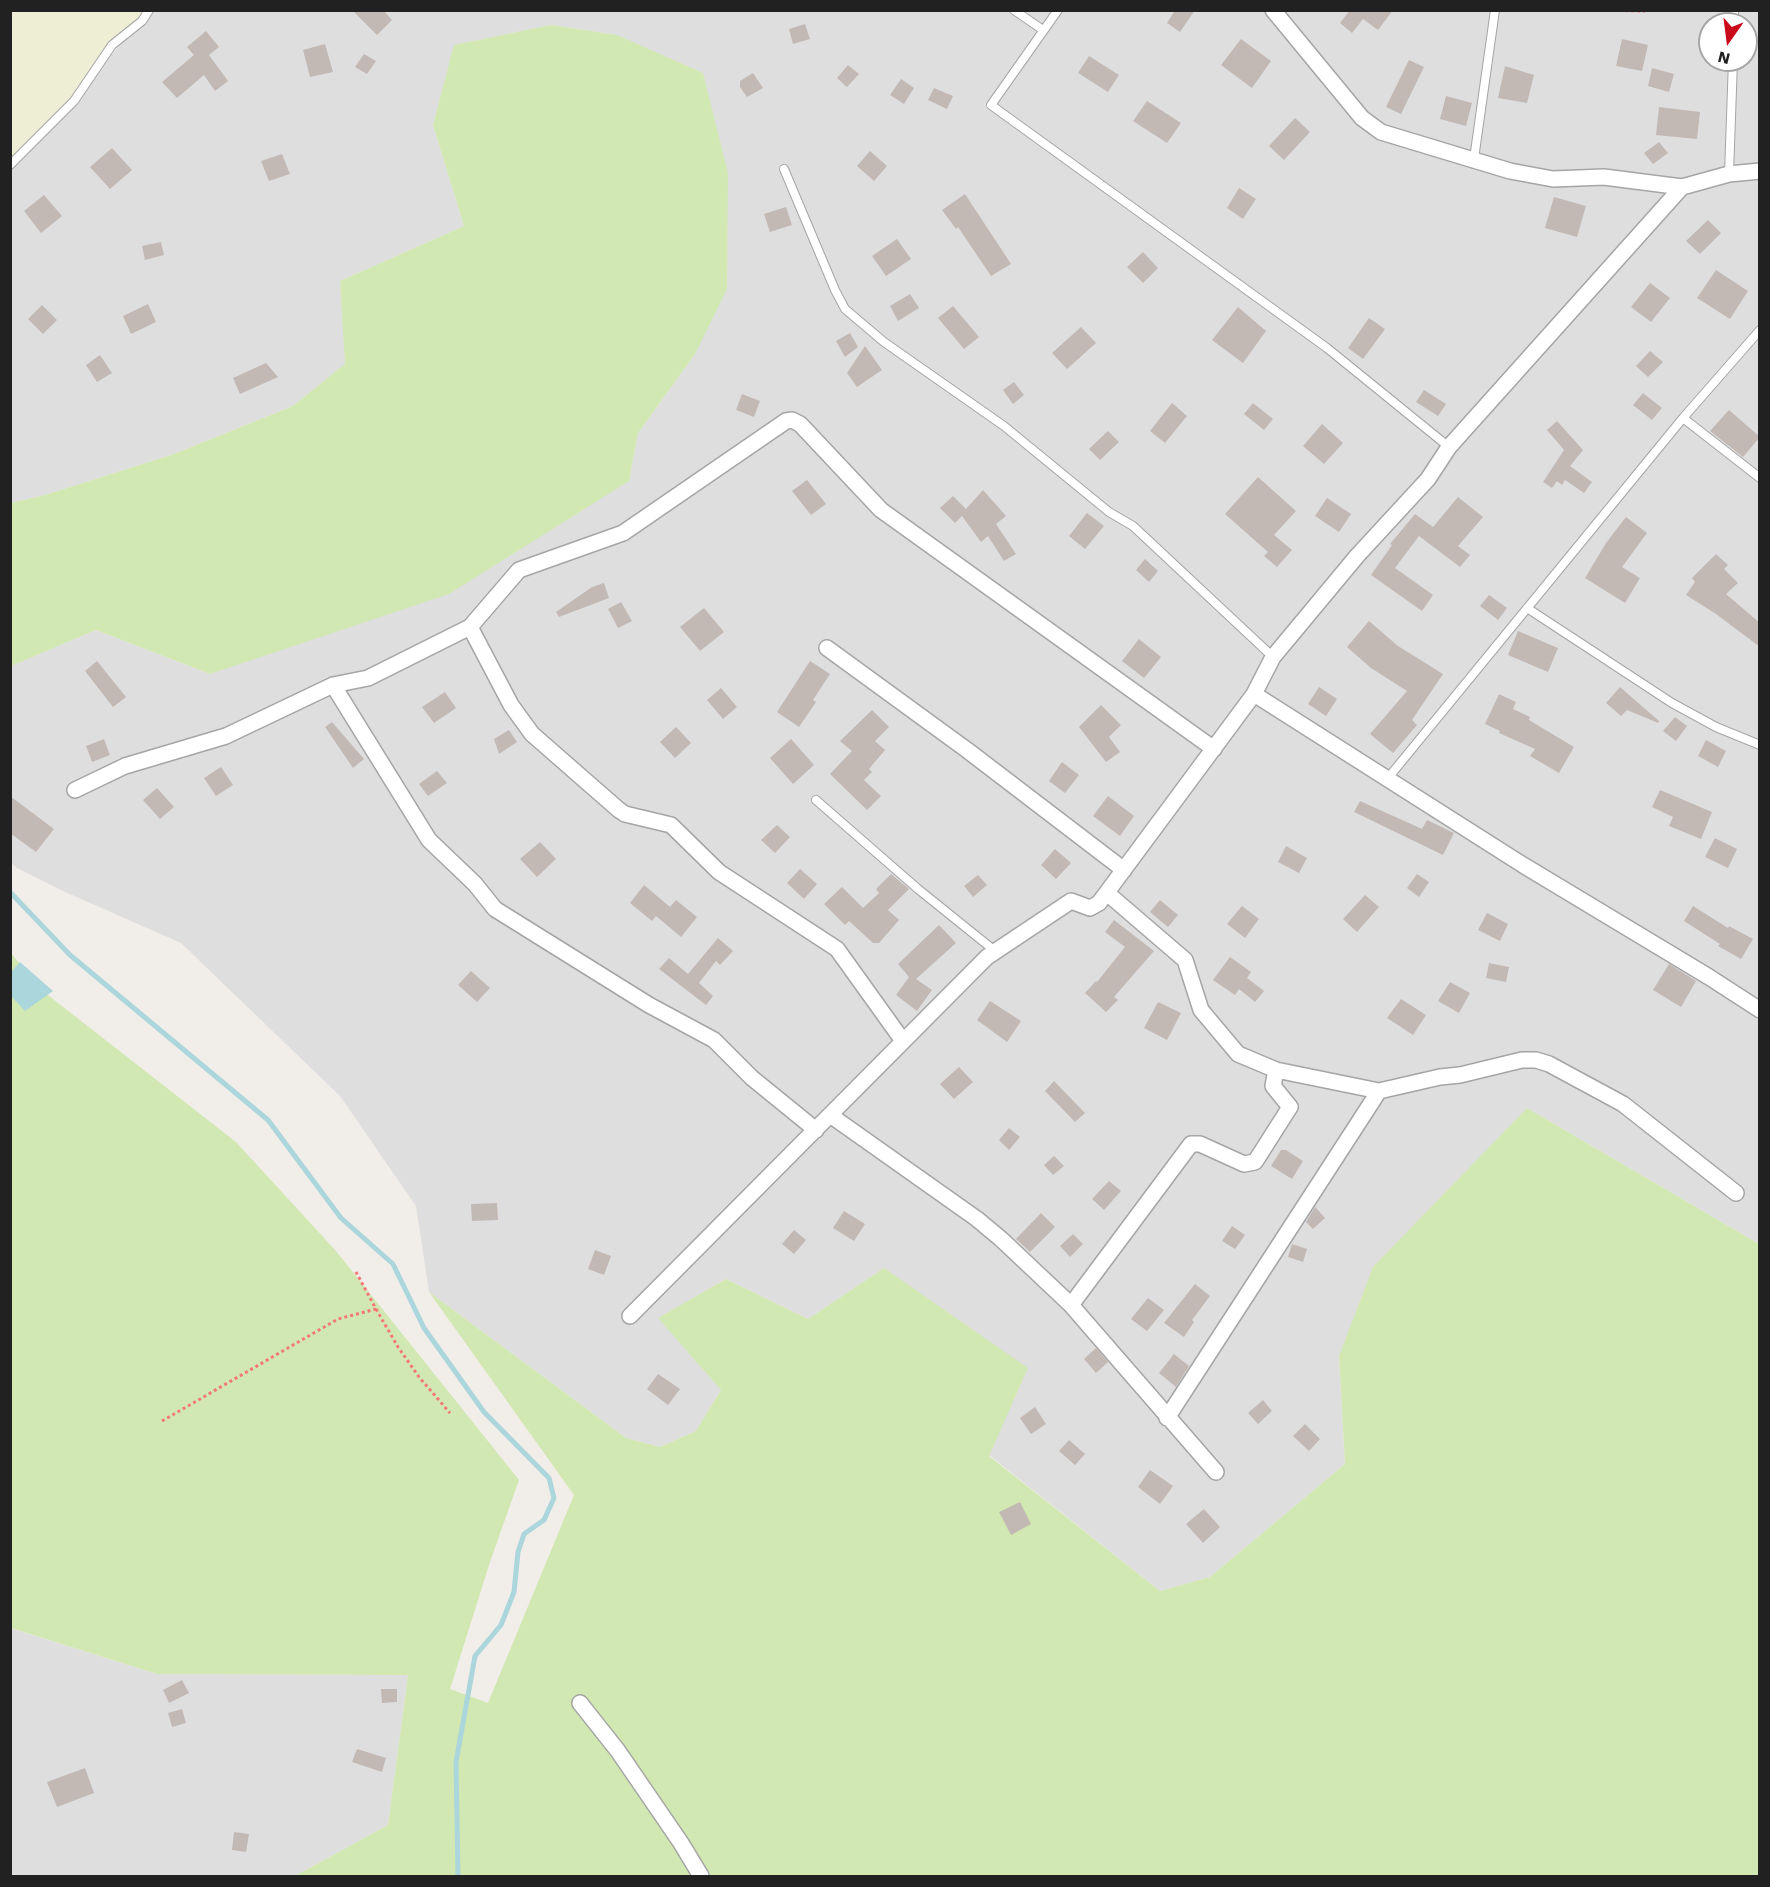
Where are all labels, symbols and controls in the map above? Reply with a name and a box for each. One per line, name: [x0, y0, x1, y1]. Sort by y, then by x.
north arrow: [1698, 12, 1758, 72]
text: N: [1716, 47, 1732, 69]

